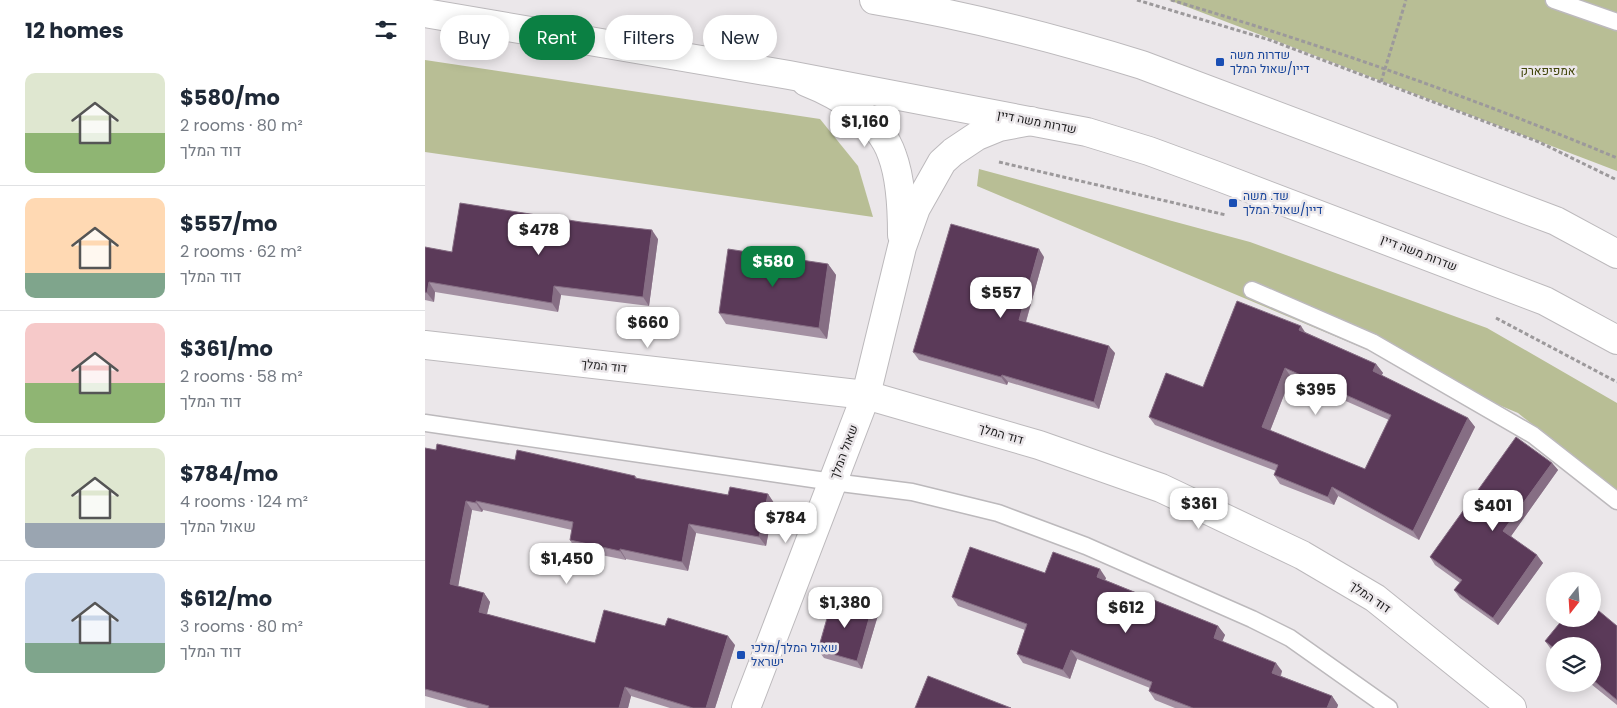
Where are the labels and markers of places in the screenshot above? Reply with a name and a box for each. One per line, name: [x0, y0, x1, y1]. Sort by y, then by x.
place label: שדרות משה דיין/שאול המלך: [1230, 46, 1310, 77]
marker: שדרות משה דיין/שאול המלך: [1214, 56, 1226, 68]
pin: $1,160: [824, 106, 906, 148]
place label: שד. משה דיין/שאול המלך: [1243, 187, 1323, 218]
marker: שד. משה דיין/שאול המלך: [1227, 197, 1239, 209]
pin: $478: [509, 214, 569, 256]
pin: $580: [743, 246, 803, 288]
pin: $557: [971, 276, 1031, 319]
pin: $660: [618, 306, 678, 349]
pin: $395: [1286, 374, 1346, 416]
pin: $361: [1169, 488, 1229, 530]
pin: $401: [1463, 490, 1523, 532]
pin: $784: [756, 502, 816, 544]
pin: $1,450: [526, 542, 608, 585]
pin: $1,380: [804, 586, 886, 629]
pin: $612: [1096, 592, 1156, 634]
place label: שאול המלך/מלכי ישראל: [751, 639, 837, 670]
marker: שאול המלך/מלכי ישראל: [735, 649, 747, 661]

